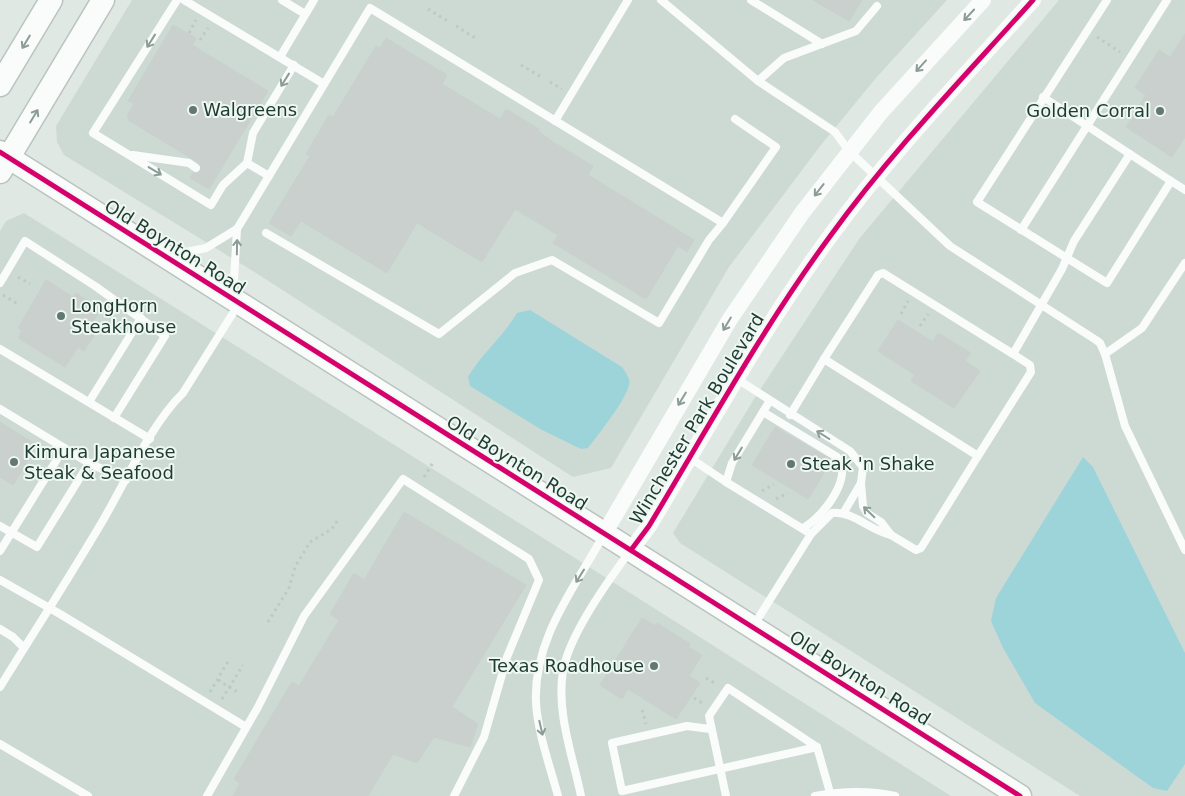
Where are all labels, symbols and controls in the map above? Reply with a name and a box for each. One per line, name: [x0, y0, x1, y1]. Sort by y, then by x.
one-way arrow: [963, 9, 975, 22]
one-way arrow: [21, 34, 31, 48]
one-way arrow: [146, 34, 156, 48]
one-way arrow: [915, 60, 927, 73]
one-way arrow: [279, 72, 289, 86]
place label: Walgreens: [203, 99, 297, 120]
place label: Golden Corral: [1026, 100, 1150, 121]
marker: Walgreens: [187, 104, 199, 116]
marker: Golden Corral: [1154, 105, 1166, 117]
one-way arrow: [29, 109, 39, 123]
one-way arrow: [147, 166, 161, 176]
one-way arrow: [814, 183, 824, 197]
street label: Old Boynton Road: [101, 195, 250, 298]
one-way arrow: [232, 239, 241, 255]
place label: LongHorn Steakhouse: [71, 295, 176, 337]
street label: Winchester Park Boulevard: [625, 309, 768, 528]
marker: LongHorn Steakhouse: [55, 310, 67, 322]
one-way arrow: [721, 316, 731, 330]
one-way arrow: [677, 391, 687, 406]
street label: Old Boynton Road: [443, 411, 592, 514]
one-way arrow: [817, 429, 831, 439]
place label: Kimura Japanese Steak & Seafood: [24, 441, 176, 483]
one-way arrow: [733, 446, 743, 460]
place label: Steak 'n Shake: [801, 453, 935, 474]
marker: Kimura Japanese Steak & Seafood: [8, 456, 20, 468]
marker: Steak 'n Shake: [785, 458, 797, 470]
one-way arrow: [863, 506, 875, 518]
one-way arrow: [575, 569, 585, 583]
street label: Old Boynton Road: [786, 626, 935, 729]
place label: Texas Roadhouse: [488, 655, 644, 676]
marker: Texas Roadhouse: [648, 660, 660, 672]
one-way arrow: [537, 720, 546, 736]

